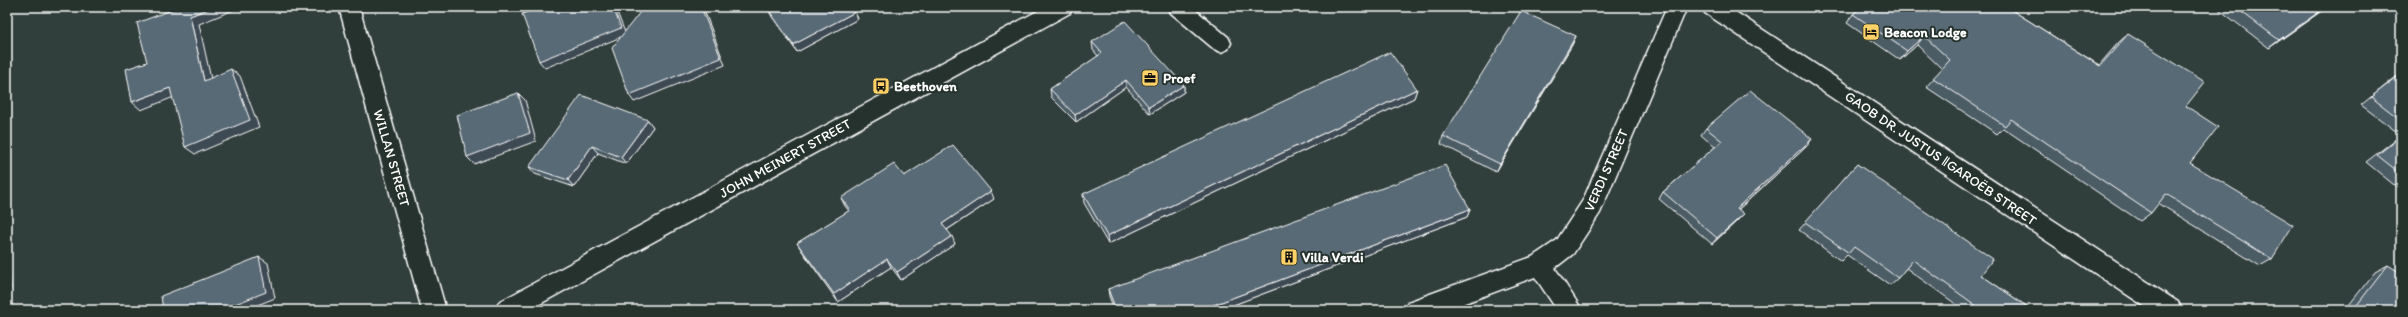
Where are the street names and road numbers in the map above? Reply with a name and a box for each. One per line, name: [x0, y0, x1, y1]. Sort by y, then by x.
street label: GAOB DR. JUSTUS ǁGAROËB STREET: [1842, 88, 2040, 229]
street label: WILLAN STREET: [370, 108, 414, 209]
street label: JOHN MEINERT STREET: [716, 115, 854, 202]
street label: VERDI STREET: [1581, 126, 1632, 214]

